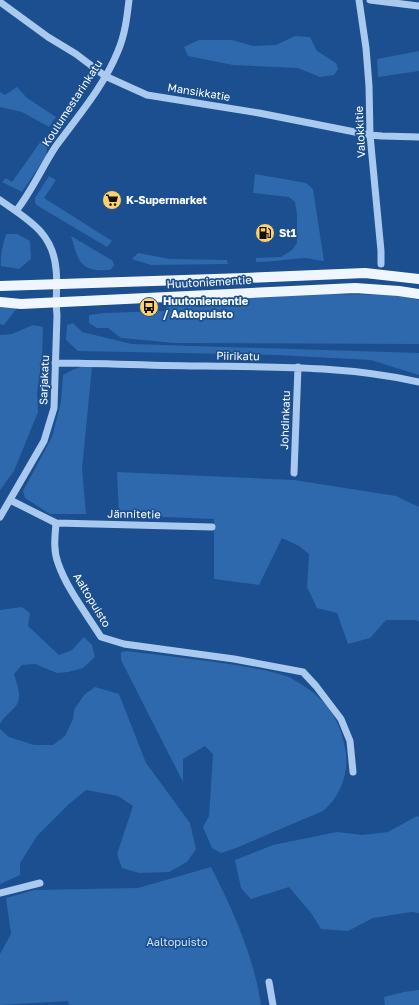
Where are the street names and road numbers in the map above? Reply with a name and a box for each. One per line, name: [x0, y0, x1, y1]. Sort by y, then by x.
street label: Koulumestarinkatu: [39, 57, 104, 148]
street label: Mansikkatie: [167, 80, 231, 103]
street label: Valokkitie: [352, 106, 367, 158]
street label: Huutoniementie: [166, 273, 252, 290]
street label: Piirikatu: [216, 349, 260, 362]
street label: Sarjakatu: [36, 355, 51, 405]
street label: Johdinkatu: [277, 390, 292, 450]
street label: Jännitetie: [107, 507, 161, 520]
street label: Aaltopuisto: [71, 570, 114, 630]

